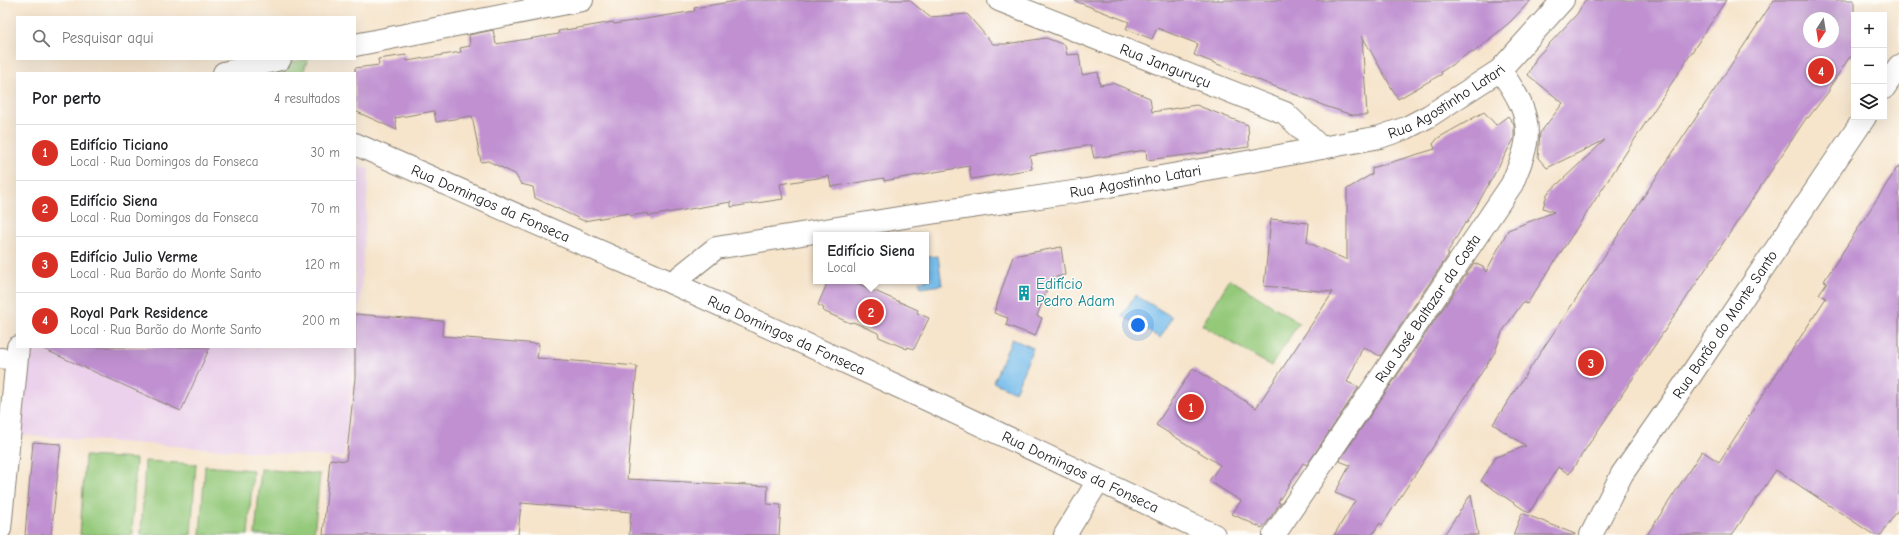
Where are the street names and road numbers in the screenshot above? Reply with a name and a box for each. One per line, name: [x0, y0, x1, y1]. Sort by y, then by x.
street label: Rua Janguruçu: [1117, 40, 1214, 92]
street label: Rua Agostinho Latari: [1385, 61, 1509, 143]
street label: Rua Domingos da Fonseca: [408, 161, 573, 246]
street label: Rua Agostinho Latari: [1069, 161, 1203, 201]
street label: Rua José Baltazar da Costa: [1371, 231, 1484, 386]
street label: Rua Barão do Monte Santo: [1669, 247, 1781, 402]
street label: Rua Domingos da Fonseca: [705, 292, 868, 379]
street label: Rua Domingos da Fonseca: [999, 427, 1162, 517]

